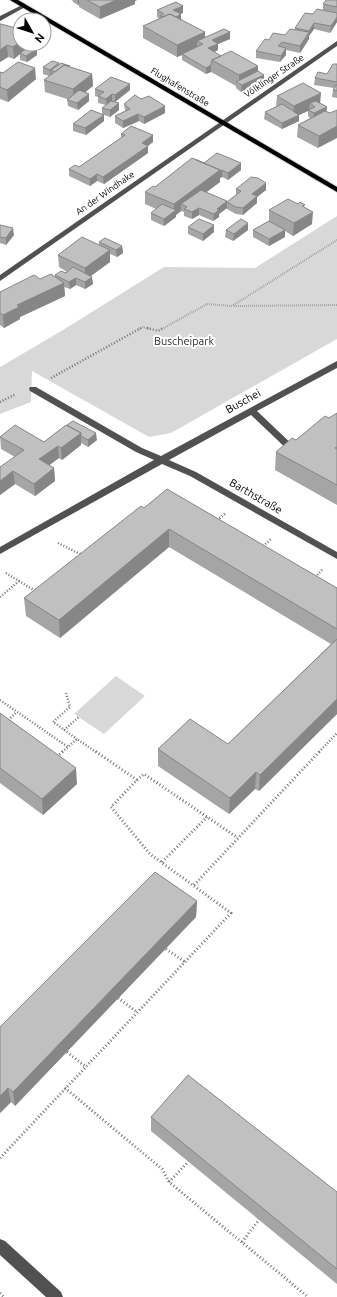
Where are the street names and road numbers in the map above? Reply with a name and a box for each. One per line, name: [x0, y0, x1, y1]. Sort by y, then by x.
street label: Völklinger Straße: [242, 52, 306, 100]
street label: Flughafenstraße: [149, 66, 211, 108]
street label: An der Windhake: [74, 169, 136, 217]
street label: Buschei: [223, 386, 263, 416]
street label: Barthstraße: [227, 476, 285, 516]

